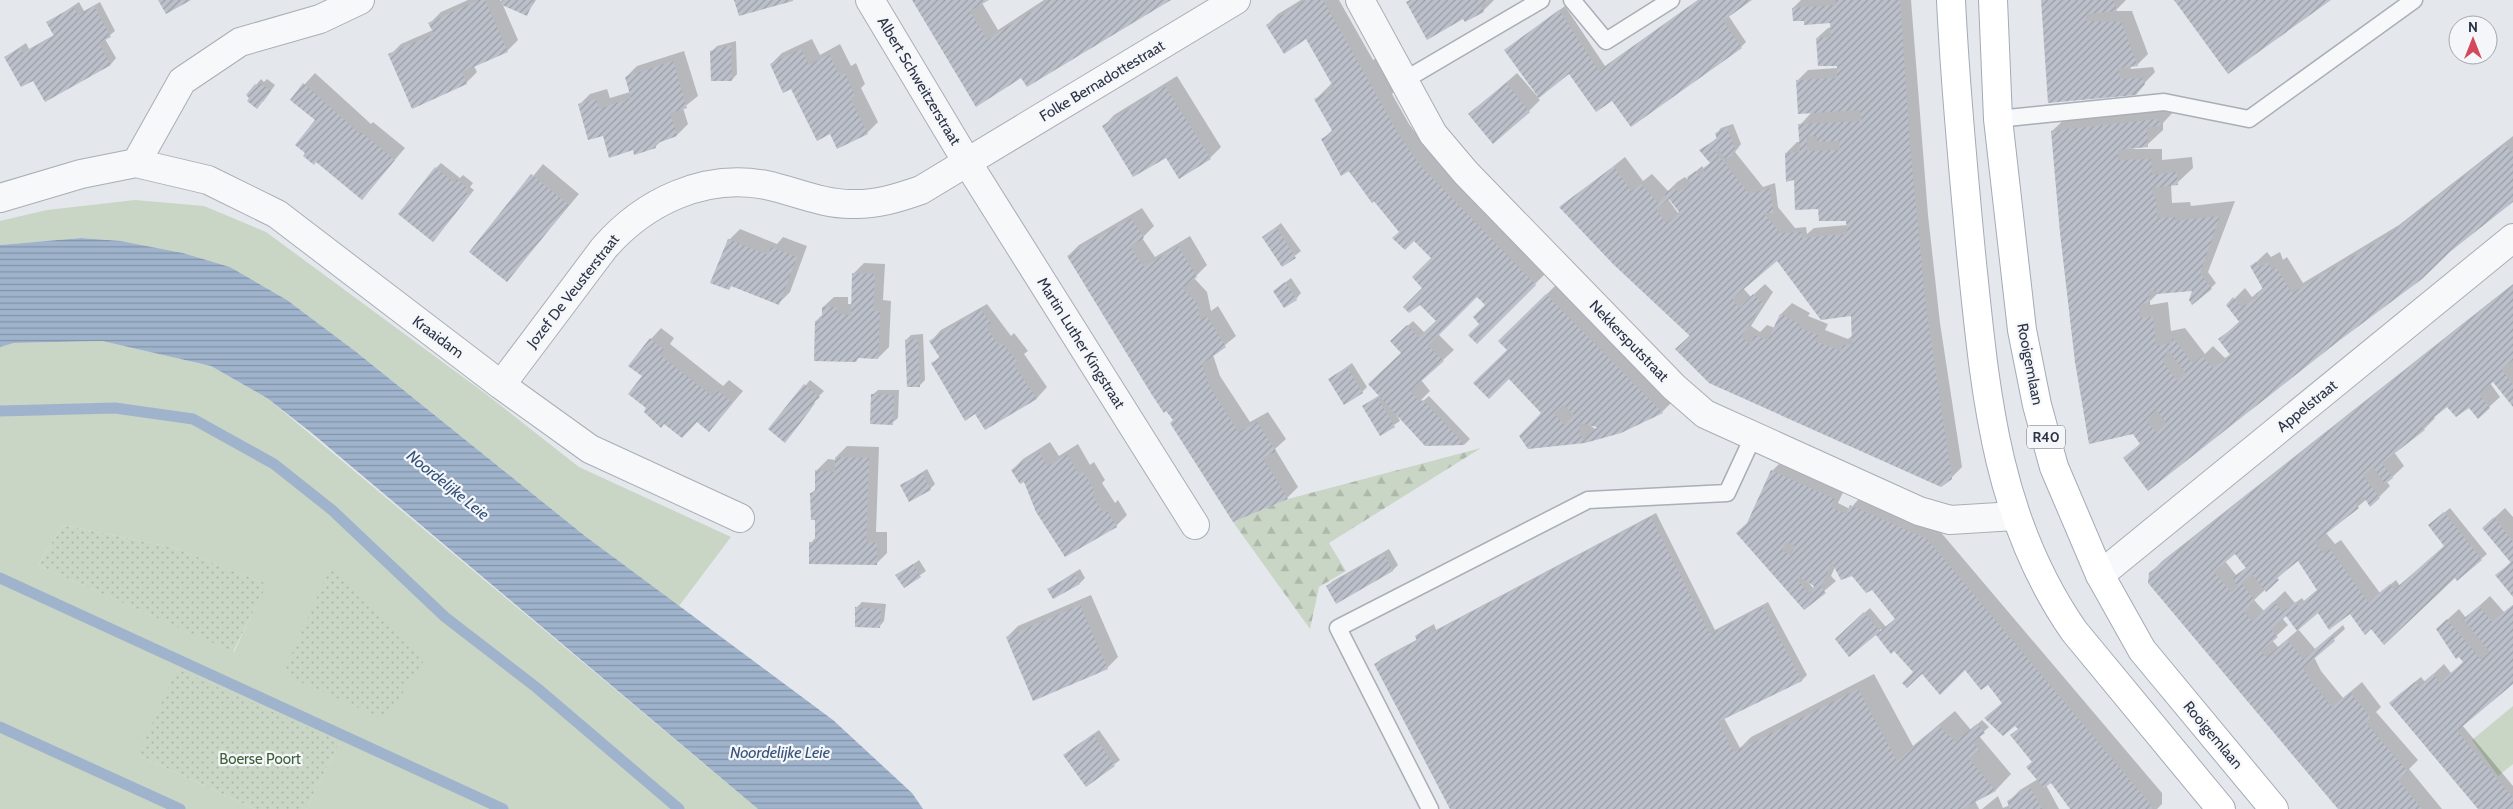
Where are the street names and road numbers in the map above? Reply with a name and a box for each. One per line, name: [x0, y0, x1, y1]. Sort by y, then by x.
street label: Albert Schweitzerstraat: [874, 14, 964, 148]
street label: Folke Bernadottestraat: [1036, 37, 1168, 125]
street label: Jozef De Veusterstraat: [522, 231, 623, 352]
street label: Martin Luther Kingstraat: [1033, 274, 1129, 412]
street label: Nekkersputstraat: [1586, 297, 1672, 385]
street label: Kraaidam: [409, 312, 467, 362]
street label: Rooigemlaan: [2013, 322, 2047, 406]
street label: Appelstraat: [2273, 376, 2341, 436]
road number: R40: [2027, 426, 2065, 448]
street label: Rooigemlaan: [2179, 697, 2247, 773]

